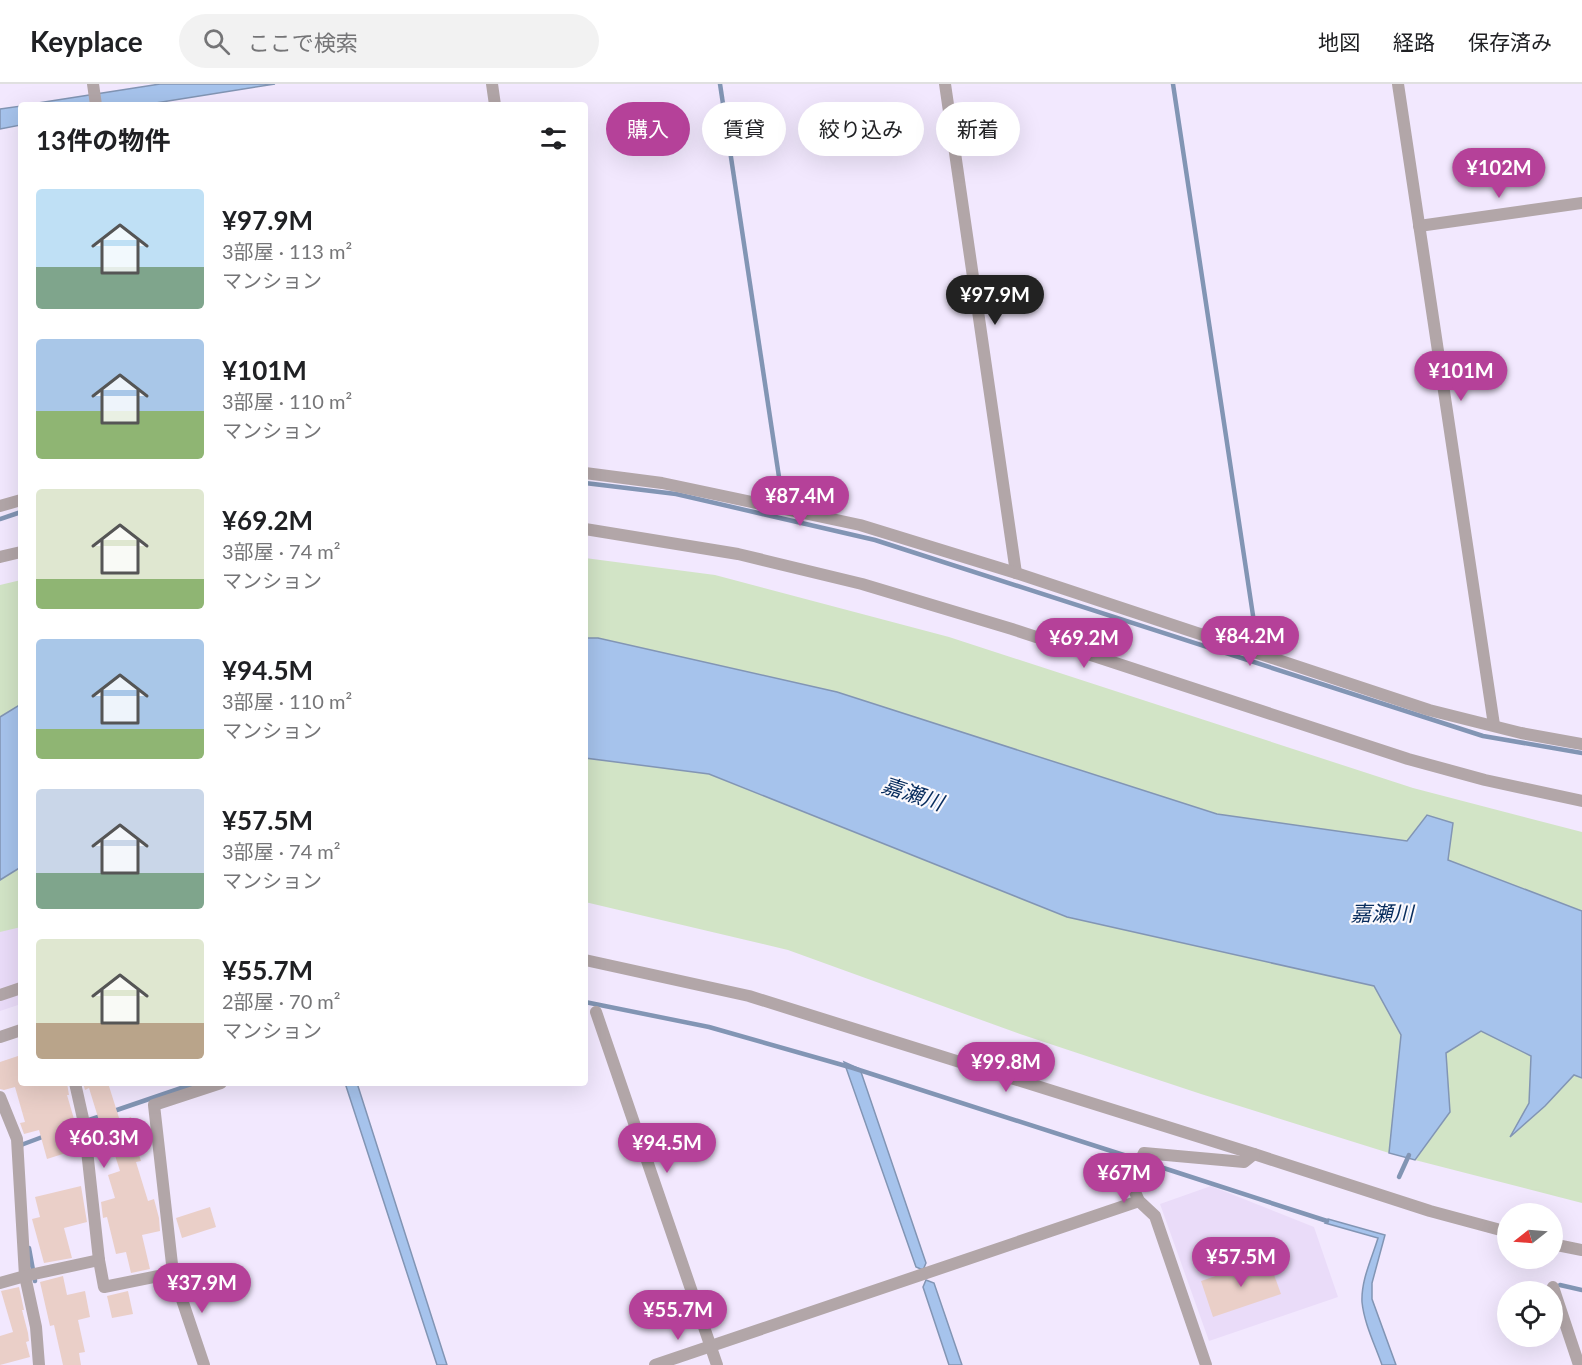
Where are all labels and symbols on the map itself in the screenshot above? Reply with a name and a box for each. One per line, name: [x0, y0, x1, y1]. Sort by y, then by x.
pin: ¥102M: [1457, 148, 1541, 199]
pin: ¥97.9M: [946, 275, 1044, 326]
pin: ¥101M: [1419, 351, 1503, 402]
pin: ¥87.4M: [751, 476, 849, 527]
pin: ¥84.2M: [1201, 616, 1299, 667]
pin: ¥69.2M: [1035, 618, 1133, 669]
water label: 嘉瀬川: [879, 771, 949, 815]
water label: 嘉瀬川: [1351, 900, 1415, 925]
pin: ¥99.8M: [957, 1042, 1055, 1093]
pin: ¥60.3M: [55, 1118, 153, 1169]
pin: ¥94.5M: [618, 1123, 716, 1174]
pin: ¥67M: [1088, 1153, 1160, 1204]
north arrow: [1497, 1203, 1563, 1269]
pin: ¥57.5M: [1192, 1237, 1290, 1288]
pin: ¥37.9M: [153, 1263, 251, 1314]
pin: ¥55.7M: [629, 1290, 727, 1341]

